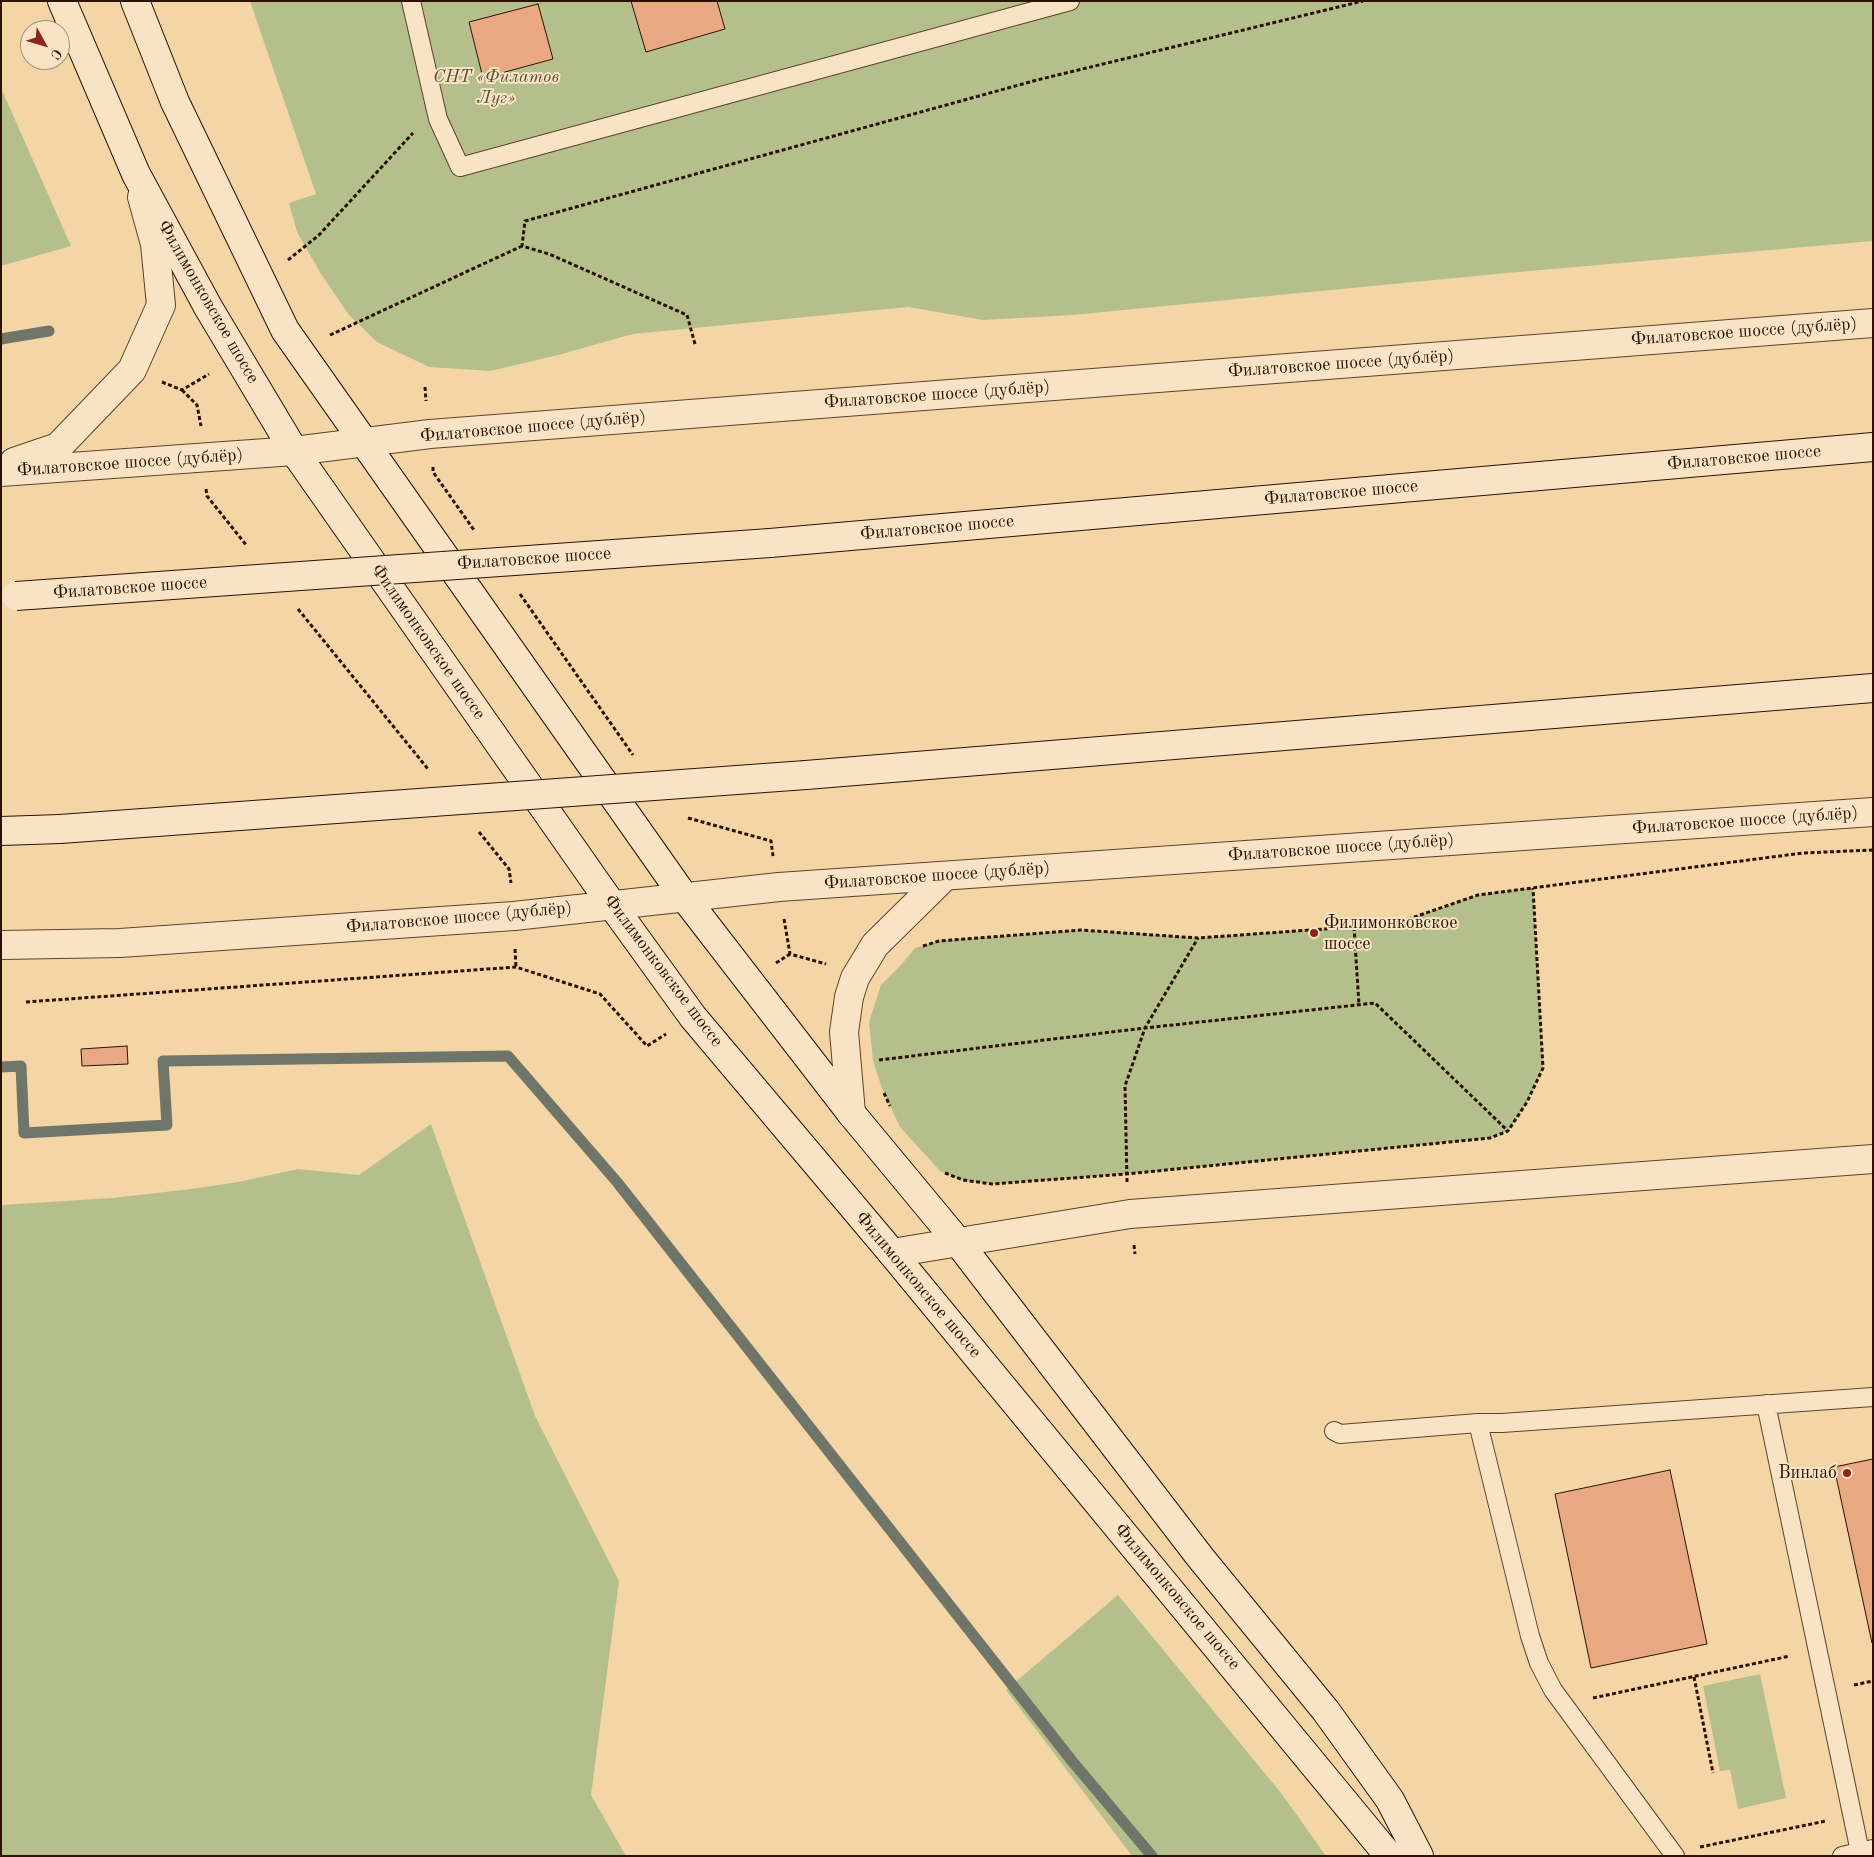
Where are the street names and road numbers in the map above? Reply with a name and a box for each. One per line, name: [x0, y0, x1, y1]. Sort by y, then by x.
street label: Филимонковское шоссе: [152, 216, 264, 388]
street label: Филатовское шоссе (дублёр): [1630, 313, 1858, 351]
street label: Филатовское шоссе (дублёр): [1227, 345, 1455, 383]
street label: Филатовское шоссе (дублёр): [823, 376, 1051, 414]
street label: Филатовское шоссе (дублёр): [419, 406, 647, 448]
street label: Филатовское шоссе: [1666, 441, 1822, 475]
street label: Филатовское шоссе (дублёр): [16, 444, 244, 482]
street label: Филатовское шоссе: [1263, 476, 1419, 510]
street label: Филатовское шоссе: [859, 511, 1015, 545]
street label: Филатовское шоссе: [456, 543, 612, 575]
street label: Филимонковское шоссе: [366, 560, 490, 724]
street label: Филатовское шоссе: [52, 572, 208, 604]
street label: Филатовское шоссе (дублёр): [1631, 802, 1859, 840]
street label: Филатовское шоссе (дублёр): [1227, 829, 1455, 867]
street label: Филатовское шоссе (дублёр): [823, 857, 1051, 895]
street label: Филимонковское шоссе: [599, 891, 727, 1051]
street label: Филатовское шоссе (дублёр): [345, 897, 573, 939]
street label: Филимонковское шоссе: [850, 1207, 986, 1363]
street label: Филимонковское шоссе: [1109, 1519, 1245, 1675]

